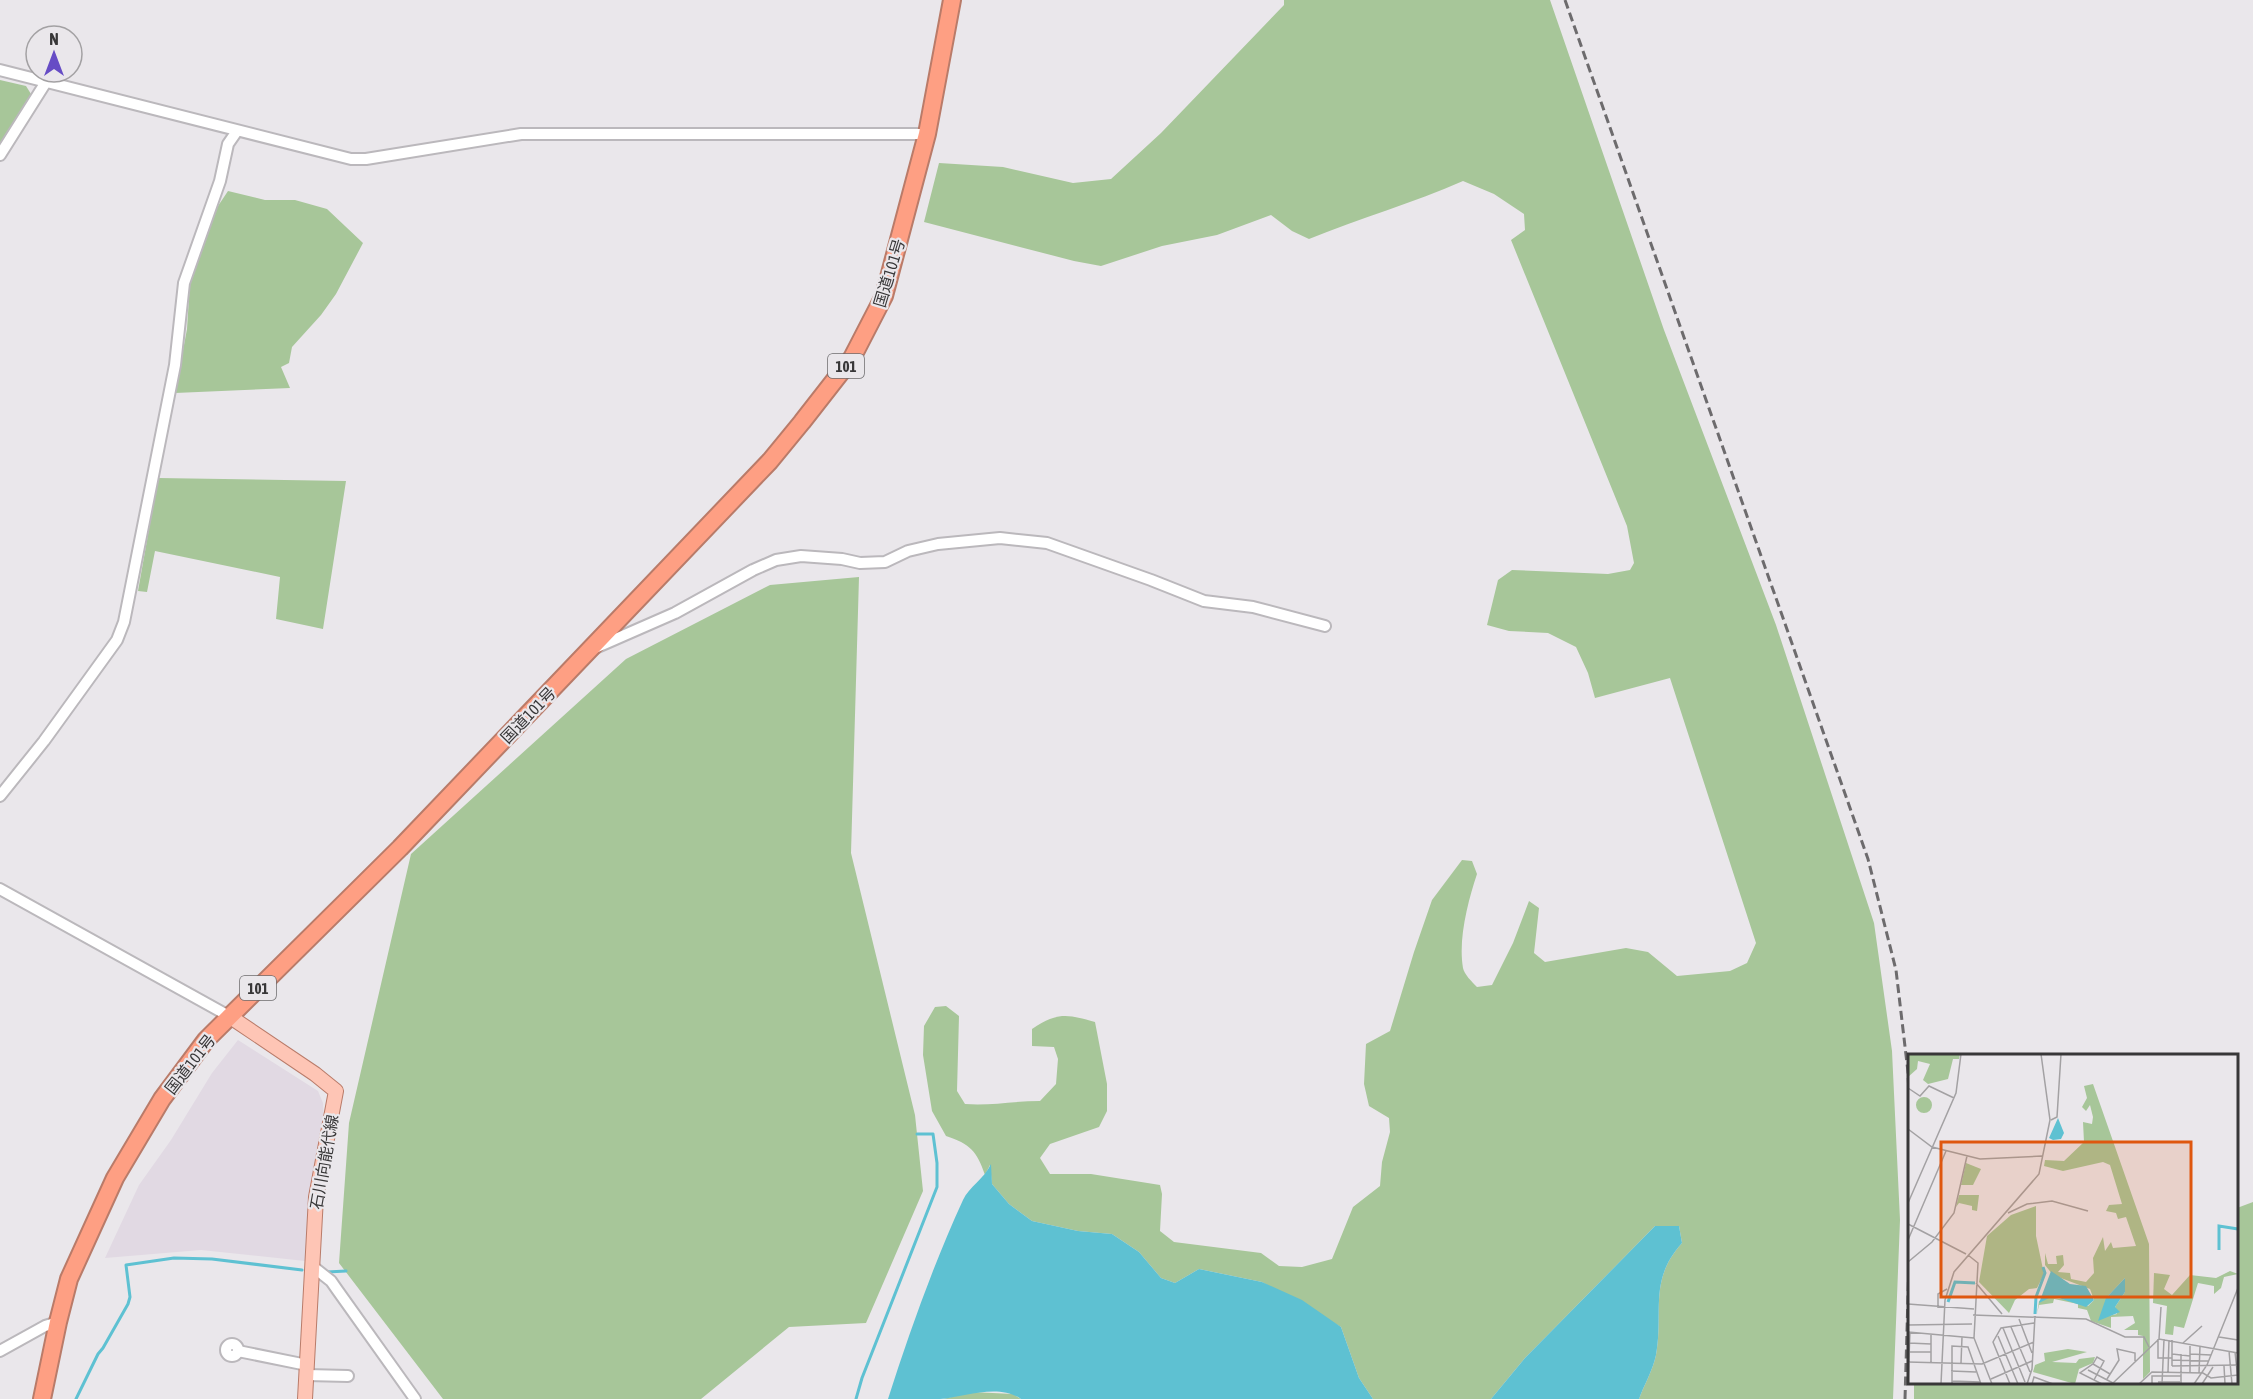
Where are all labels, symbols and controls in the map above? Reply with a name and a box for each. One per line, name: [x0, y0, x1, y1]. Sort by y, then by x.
north arrow: [24, 24, 84, 84]
text: N: [49, 30, 59, 48]
street label: 国道101号: [870, 237, 908, 309]
road number: 101: [828, 354, 864, 378]
street label: 国道101号: [497, 683, 559, 747]
road number: 101: [240, 976, 276, 1000]
street label: 国道101号: [161, 1031, 219, 1097]
inset map: [1908, 1054, 2238, 1384]
street label: 石川向能代線: [307, 1113, 341, 1211]

